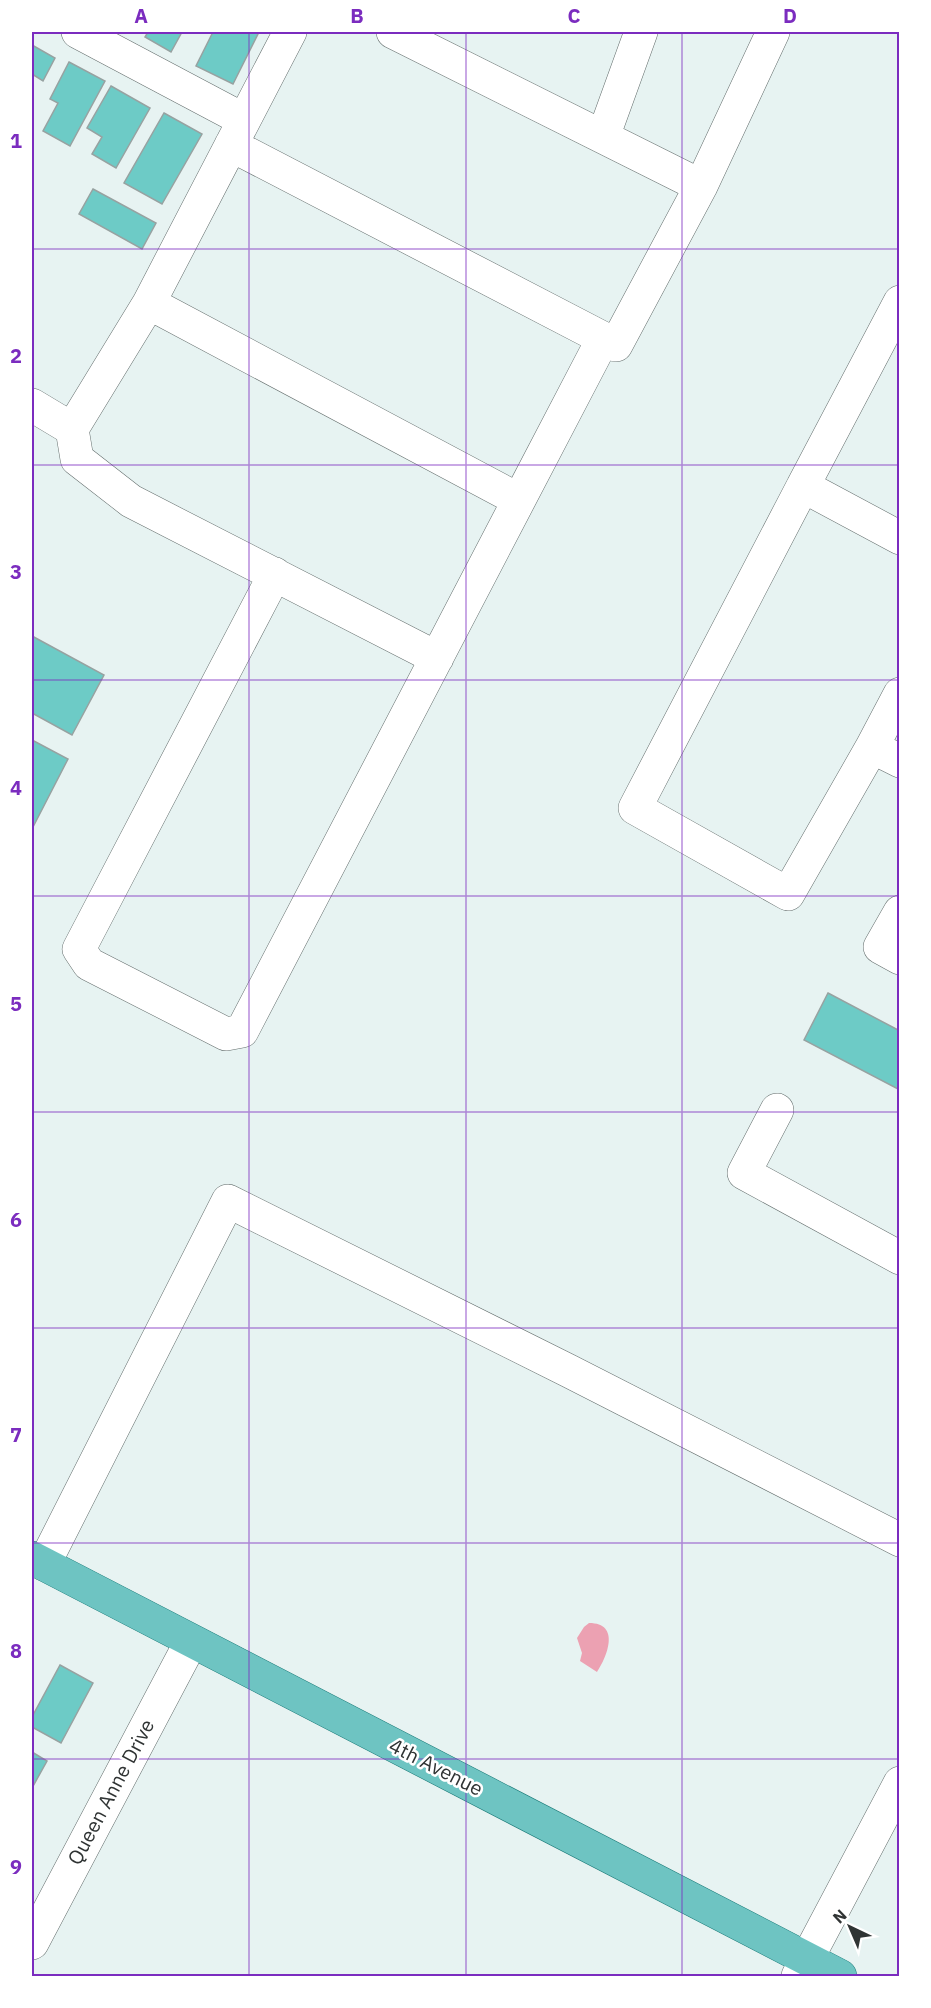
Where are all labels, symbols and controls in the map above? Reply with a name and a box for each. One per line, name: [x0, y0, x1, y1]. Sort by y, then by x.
text: A: [134, 2, 148, 29]
text: B: [350, 2, 364, 29]
text: C: [567, 2, 581, 29]
text: D: [783, 2, 797, 29]
text: 1: [10, 127, 22, 154]
text: 2: [10, 342, 22, 369]
text: 3: [10, 558, 22, 585]
text: 4: [10, 774, 22, 801]
text: 5: [10, 990, 22, 1017]
text: 6: [10, 1206, 22, 1233]
text: 7: [10, 1421, 22, 1448]
text: 8: [10, 1637, 22, 1664]
street label: Queen Anne Drive: [61, 1714, 160, 1869]
street label: 4th Avenue: [385, 1731, 488, 1802]
text: 9: [10, 1853, 22, 1880]
north arrow: [820, 1897, 880, 1957]
text: N: [828, 1905, 851, 1927]

